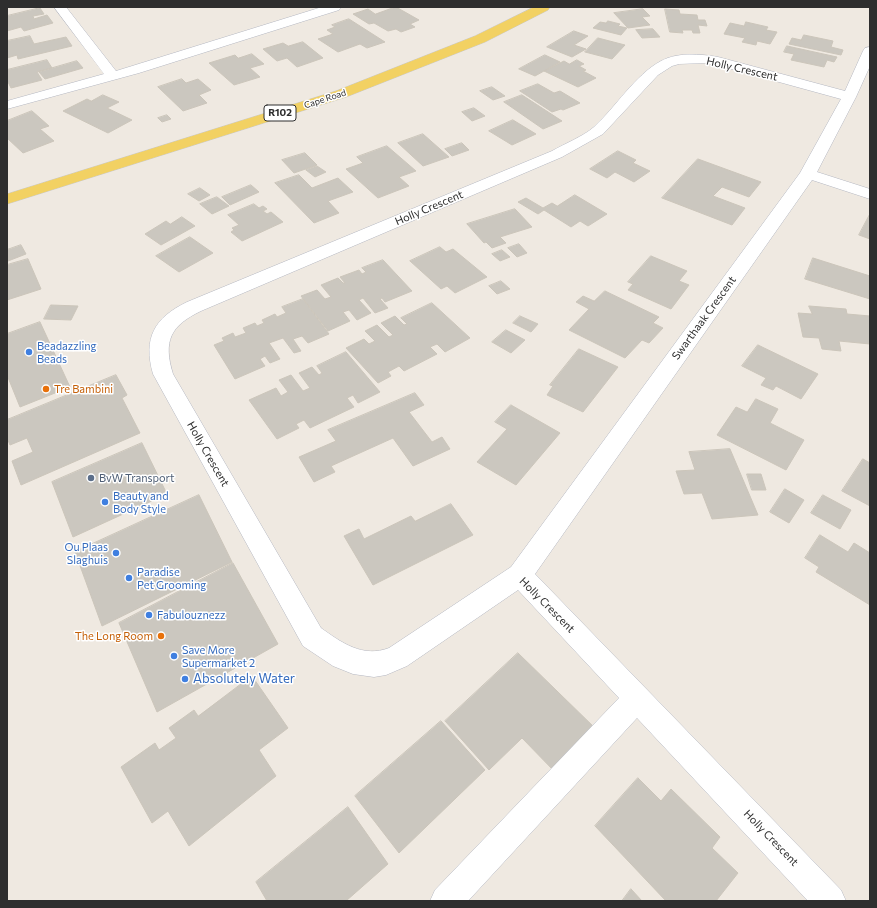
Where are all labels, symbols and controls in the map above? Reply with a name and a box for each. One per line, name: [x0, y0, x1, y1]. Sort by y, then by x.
street label: Holly Crescent: [705, 54, 779, 84]
street label: Cape Road: [303, 87, 347, 111]
road number: R102: [264, 105, 296, 121]
street label: Holly Crescent: [393, 188, 465, 228]
street label: Swarthaak Crescent: [669, 274, 739, 362]
place label: Beadazzling Beads: [37, 339, 97, 365]
marker: Beadazzling Beads: [24, 347, 34, 357]
place label: Tre Bambini: [54, 382, 113, 396]
marker: Tre Bambini: [41, 384, 51, 394]
street label: Holly Crescent: [184, 419, 232, 489]
place label: BvW Transport: [99, 471, 174, 485]
marker: BvW Transport: [86, 473, 96, 483]
place label: Beauty and Body Style: [113, 489, 169, 515]
marker: Beauty and Body Style: [100, 497, 110, 507]
place label: Ou Plaas Slaghuis: [65, 540, 108, 566]
marker: Ou Plaas Slaghuis: [111, 548, 121, 558]
place label: Paradise Pet Grooming: [137, 565, 206, 591]
marker: Paradise Pet Grooming: [124, 573, 134, 583]
street label: Holly Crescent: [517, 575, 577, 635]
place label: Fabulouznezz: [157, 608, 226, 622]
marker: Fabulouznezz: [144, 610, 154, 620]
place label: The Long Room: [75, 629, 153, 643]
marker: The Long Room: [156, 631, 166, 641]
place label: Save More Supermarket 2: [182, 643, 255, 669]
marker: Save More Supermarket 2: [169, 651, 179, 661]
place label: Absolutely Water: [193, 671, 295, 687]
marker: Absolutely Water: [180, 674, 190, 684]
street label: Holly Crescent: [741, 807, 801, 869]

